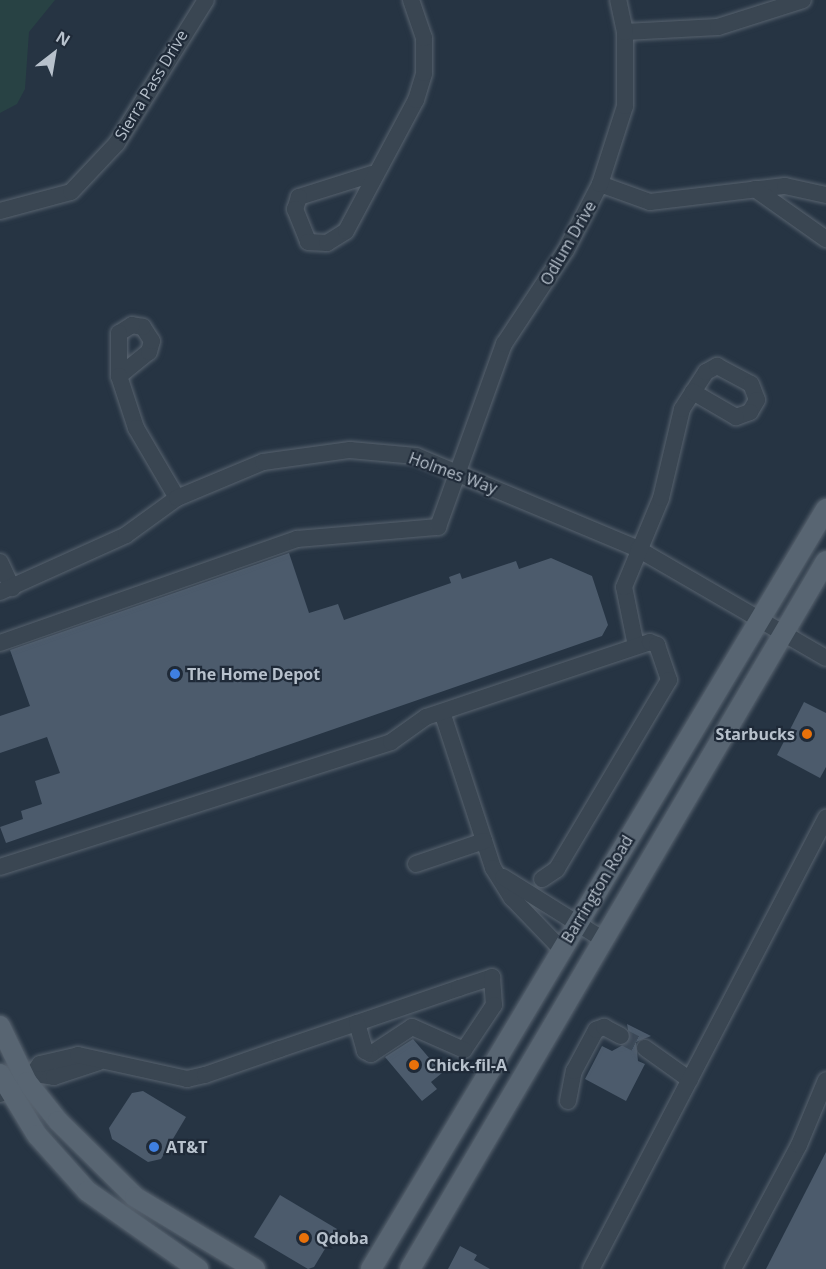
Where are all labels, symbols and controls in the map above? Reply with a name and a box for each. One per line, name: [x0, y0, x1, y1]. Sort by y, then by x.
north arrow: [24, 24, 84, 84]
text: N: [52, 26, 75, 51]
street label: Sierra Pass Drive: [111, 26, 191, 144]
street label: Odlum Drive: [536, 197, 600, 289]
street label: Holmes Way: [406, 448, 500, 498]
place label: The Home Depot: [187, 664, 320, 684]
marker: The Home Depot: [168, 667, 182, 681]
place label: Starbucks: [716, 724, 795, 744]
marker: Starbucks: [800, 727, 814, 741]
street label: Barrington Road: [557, 832, 637, 946]
place label: Chick-fil-A: [426, 1055, 507, 1075]
marker: Chick-fil-A: [407, 1058, 421, 1072]
place label: AT&T: [166, 1137, 208, 1157]
marker: AT&T: [147, 1140, 161, 1154]
place label: Qdoba: [316, 1228, 369, 1248]
marker: Qdoba: [297, 1231, 311, 1245]

